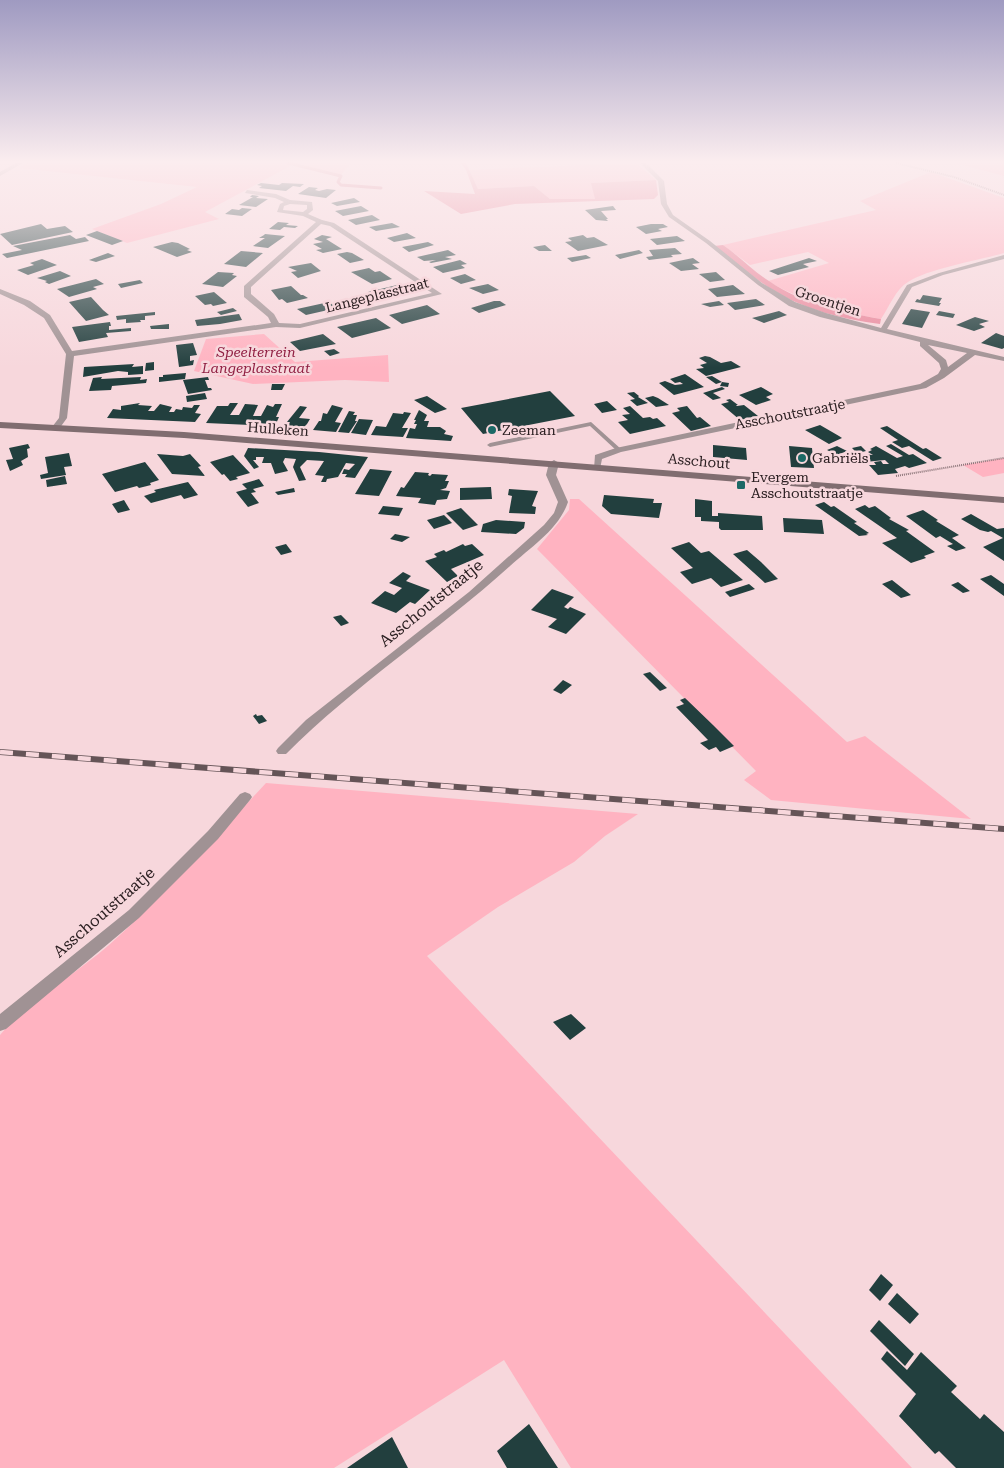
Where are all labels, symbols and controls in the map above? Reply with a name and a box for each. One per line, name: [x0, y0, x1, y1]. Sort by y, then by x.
street label: Langeplasstraat: [324, 274, 430, 316]
street label: Groentjen: [793, 283, 863, 319]
park label: Speelterrein Langeplasstraat: [201, 344, 311, 376]
street label: Asschoutstraatje: [734, 395, 847, 433]
street label: Hulleken: [247, 419, 309, 439]
place label: Zeeman: [502, 422, 556, 438]
marker: Zeeman: [486, 424, 498, 436]
street label: Asschout: [667, 450, 731, 472]
place label: Gabriëls: [812, 450, 869, 466]
marker: Gabriëls: [796, 452, 808, 464]
place label: Evergem Asschoutstraatje: [751, 469, 863, 501]
marker: Evergem Asschoutstraatje: [735, 479, 747, 491]
street label: Asschoutstraatje: [375, 555, 487, 651]
street label: Asschoutstraatje: [49, 863, 159, 961]

